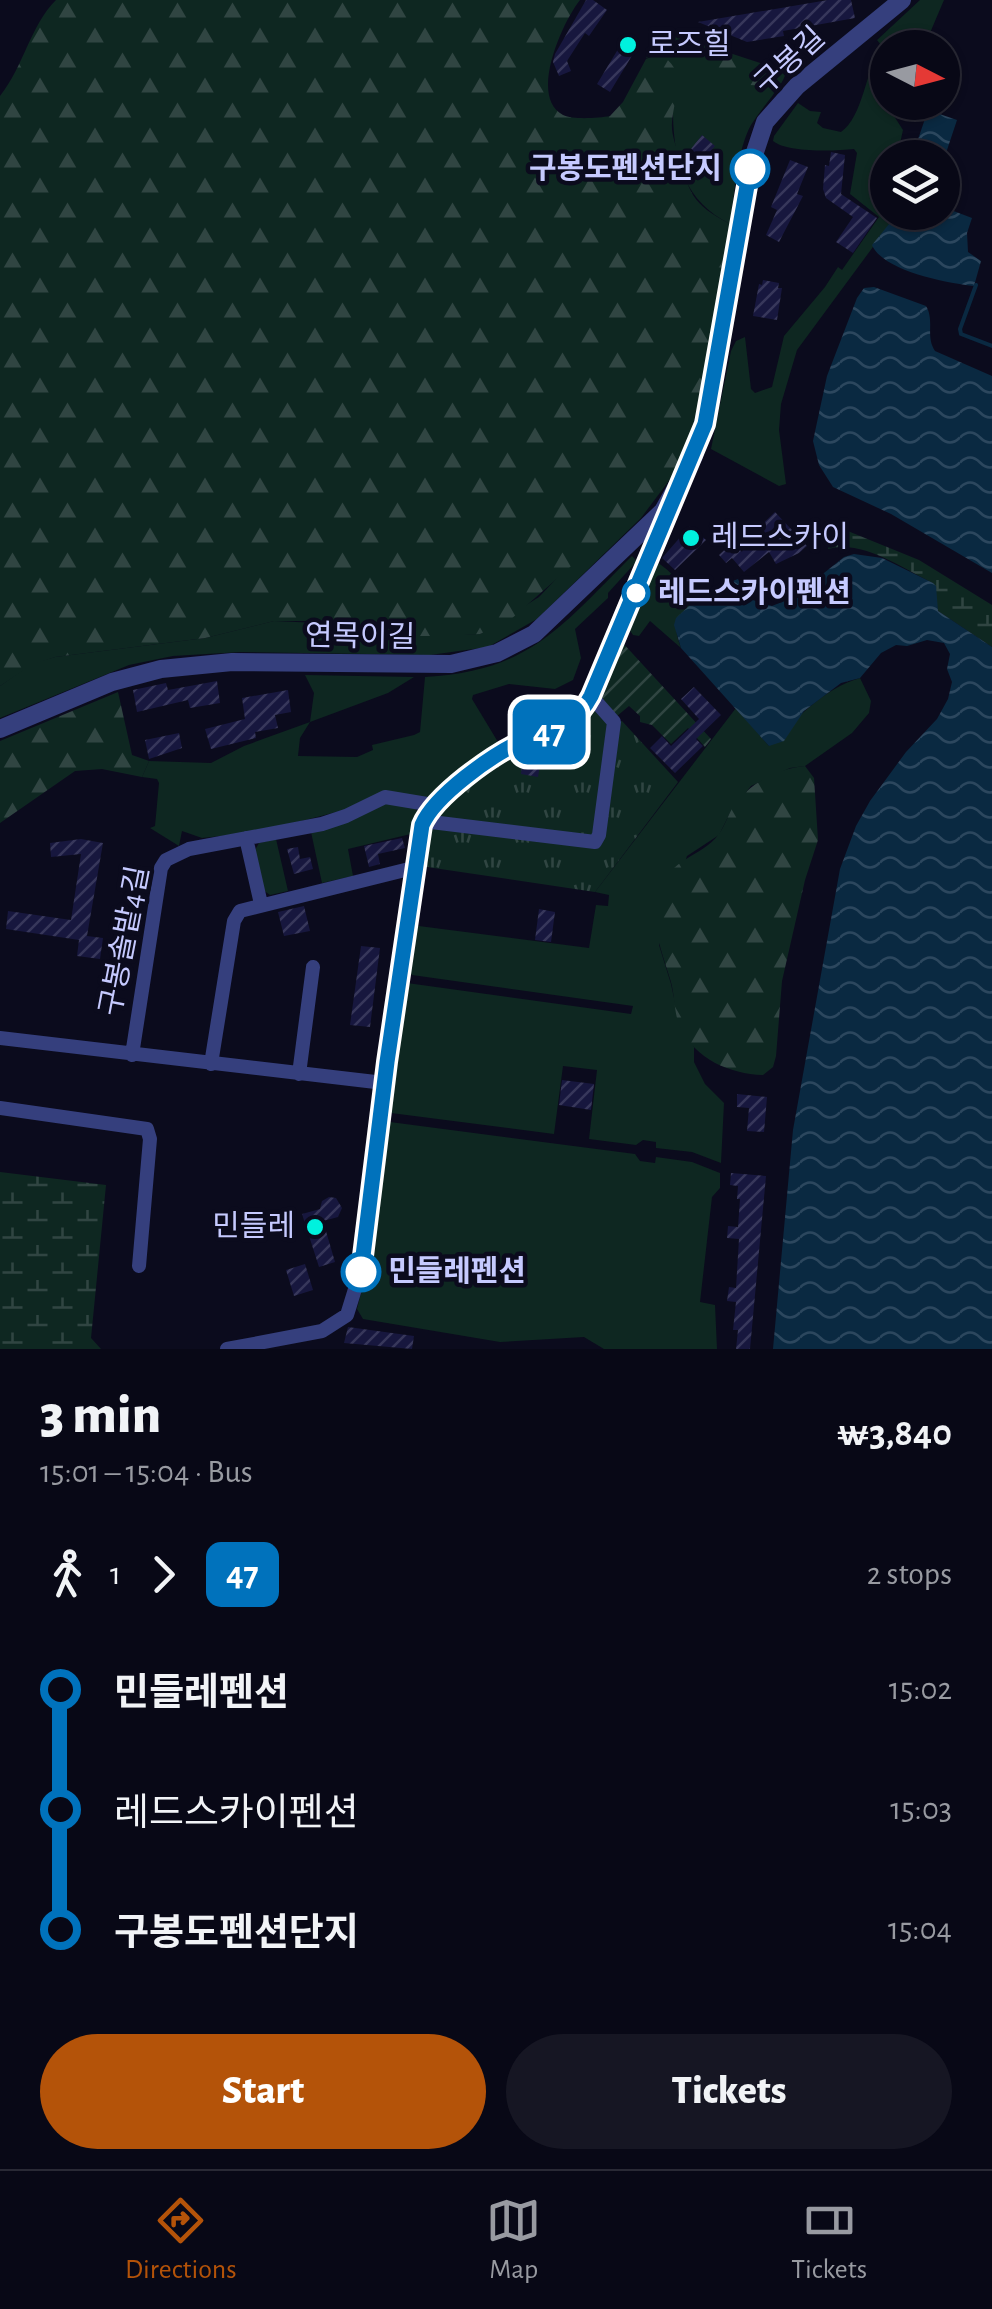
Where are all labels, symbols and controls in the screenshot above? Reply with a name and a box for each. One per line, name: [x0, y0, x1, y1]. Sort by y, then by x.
street label: 구봉길: [749, 21, 831, 100]
place label: 로즈힐: [648, 28, 731, 60]
north arrow: [870, 30, 960, 120]
map controls: [870, 30, 960, 230]
marker: 로즈힐: [617, 34, 639, 56]
button: layers: [870, 140, 960, 230]
marker: 구봉도펜션단지: [731, 150, 769, 188]
place label: 구봉도펜션단지: [529, 152, 722, 184]
place label: 레드스카이: [711, 521, 849, 553]
marker: 레드스카이: [680, 527, 702, 549]
place label: 레드스카이펜션: [658, 576, 851, 608]
marker: 레드스카이펜션: [623, 580, 649, 606]
street label: 연목이길: [305, 619, 415, 653]
line badge: 47: [504, 700, 594, 764]
text: 47: [533, 715, 565, 750]
street label: 구봉솔밭4길: [94, 863, 154, 1019]
place label: 민들레: [212, 1210, 295, 1242]
marker: 민들레: [304, 1216, 326, 1238]
marker: 민들레펜션: [342, 1253, 380, 1291]
place label: 민들레펜션: [388, 1255, 526, 1287]
text: 3 min: [40, 1388, 161, 1443]
text: ₩3,840: [837, 1415, 952, 1453]
text: 15:01 – 15:04 · Bus: [40, 1456, 253, 1488]
icon: walk: [40, 1547, 95, 1602]
icon: forward: [136, 1547, 191, 1602]
text: 47: [226, 1557, 259, 1592]
text: 1: [110, 1558, 121, 1590]
text: 2 stops: [867, 1558, 952, 1590]
text: 15:02: [889, 1673, 952, 1705]
text: 민들레펜션: [114, 1675, 289, 1713]
text: 15:03: [890, 1793, 952, 1825]
text: 레드스카이펜션: [114, 1795, 359, 1833]
text: 15:04: [888, 1913, 952, 1945]
text: 구봉도펜션단지: [114, 1915, 359, 1953]
button: Start: [40, 2034, 486, 2149]
button: Tickets: [506, 2034, 952, 2149]
tab: Directions: [125, 2193, 237, 2287]
tab: Map: [486, 2193, 541, 2287]
tab: Tickets: [791, 2193, 867, 2287]

